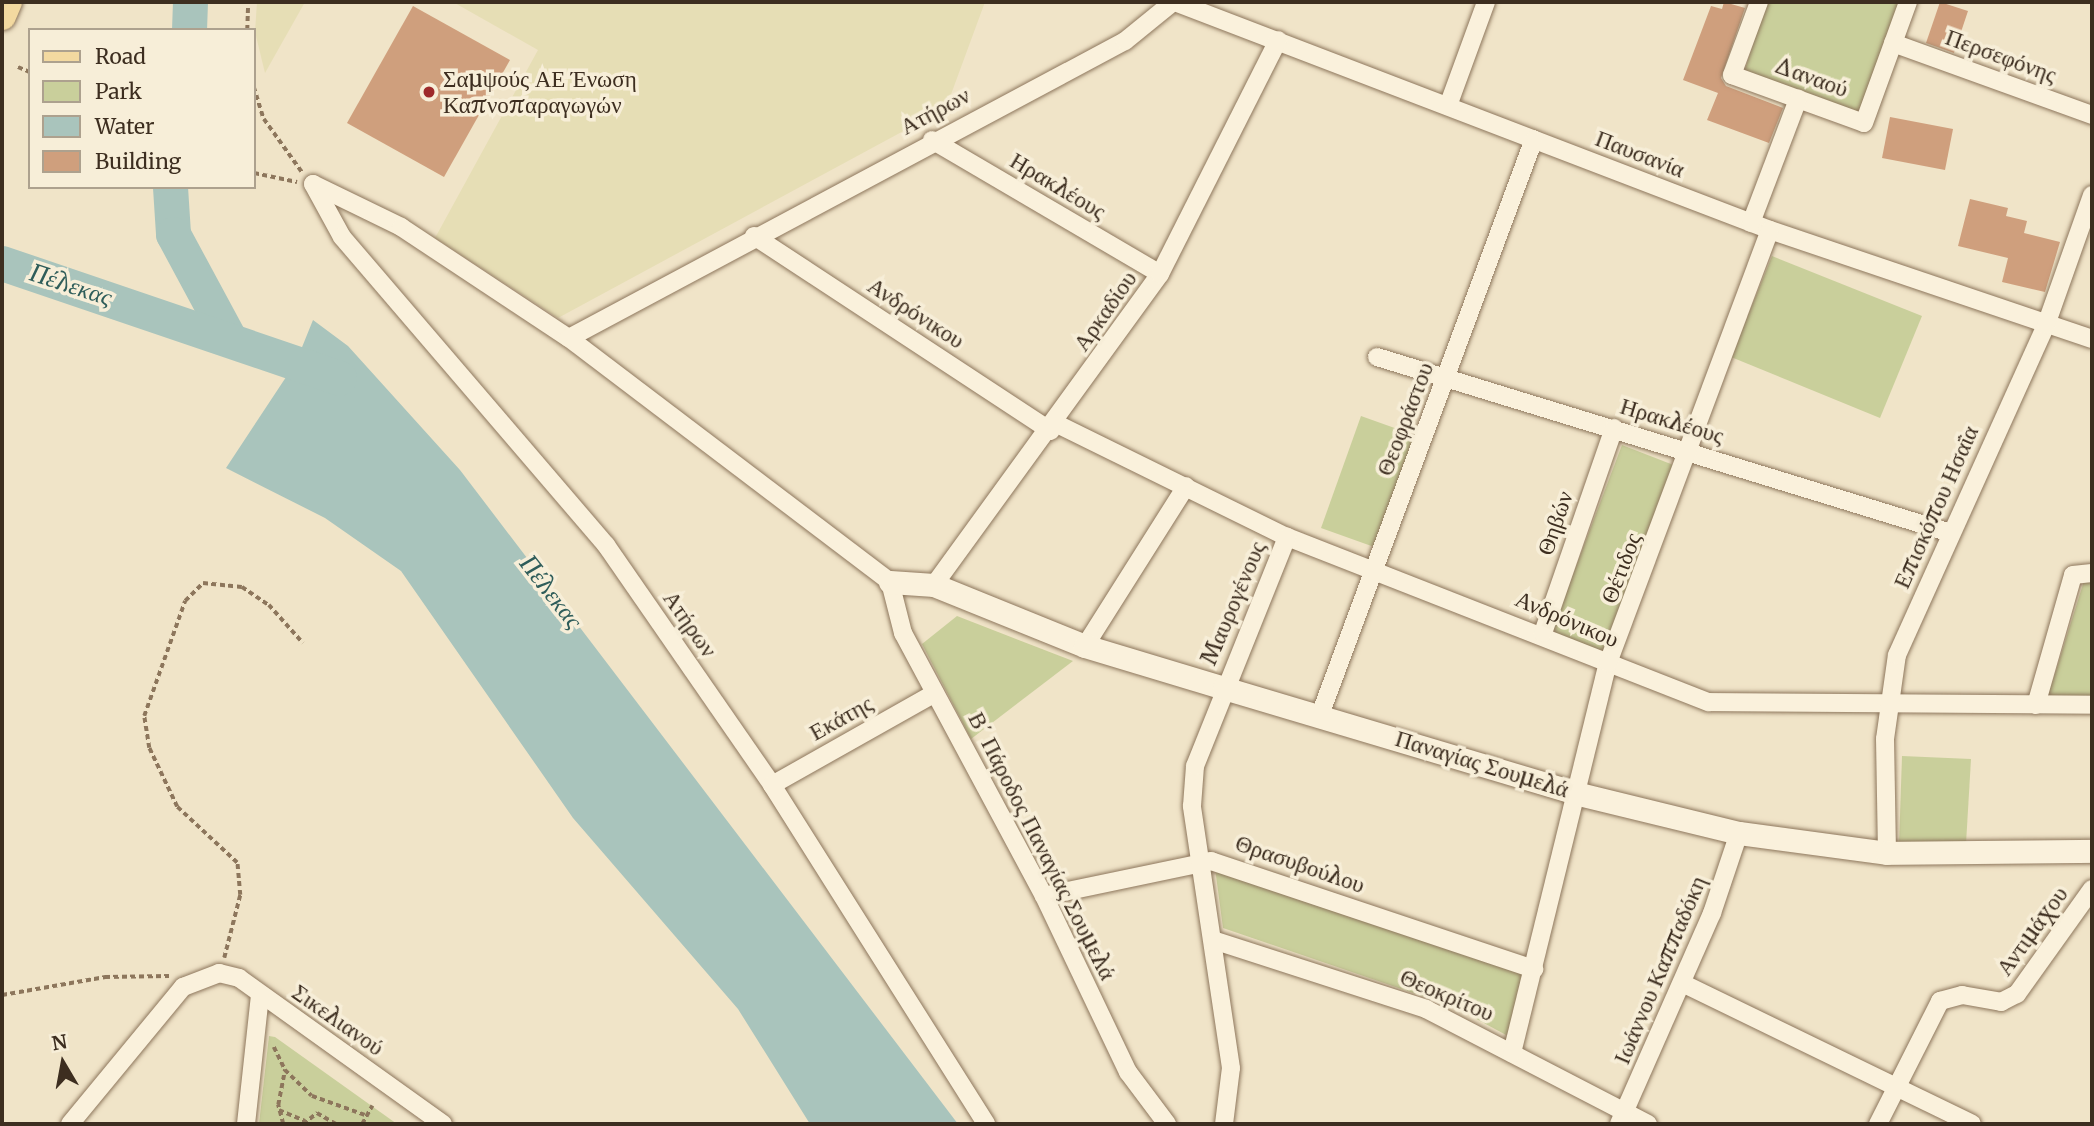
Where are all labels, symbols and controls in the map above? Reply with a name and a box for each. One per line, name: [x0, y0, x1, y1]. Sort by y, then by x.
street label: Περσεφόνης: [1942, 23, 2060, 89]
legend: [28, 28, 256, 189]
text: Road: [95, 43, 146, 70]
street label: Δαναού: [1770, 51, 1852, 103]
place label: Σαμψούς ΑΕ Ένωση Καπνοπαραγωγών: [443, 65, 637, 119]
text: Park: [95, 78, 142, 105]
street label: Ατήρων: [895, 81, 975, 141]
marker: Σαμψούς ΑΕ Ένωση Καπνοπαραγωγών: [421, 84, 437, 100]
text: Water: [95, 113, 154, 140]
street label: Παυσανία: [1592, 124, 1688, 184]
street label: Ηρακλέους: [1005, 147, 1111, 225]
text: Building: [95, 148, 181, 175]
water label: Πέλεκας: [26, 258, 116, 312]
street label: Αρκαδίου: [1067, 266, 1143, 356]
street label: Ανδρόνικου: [862, 272, 970, 354]
street label: Θεοφράστου: [1371, 358, 1439, 480]
street label: Ηρακλέους: [1617, 392, 1727, 450]
street label: Επισκόπου Ησαΐα: [1888, 421, 1984, 593]
street label: Θηβών: [1531, 487, 1579, 559]
street label: Θέτιδος: [1595, 529, 1647, 607]
street label: Μαυρογένους: [1195, 537, 1271, 669]
water label: Πέλεκας: [514, 550, 588, 634]
street label: Ατήρων: [657, 585, 723, 663]
street label: Ανδρόνικου: [1511, 585, 1623, 653]
street label: Εκάτης: [805, 689, 877, 747]
street label: Β΄ Πάροδος Παναγίας Σουμελά: [962, 708, 1122, 984]
street label: Παναγίας Σουμελά: [1392, 725, 1572, 803]
street label: Θρασυβούλου: [1232, 829, 1368, 899]
street label: Ιωάννου Καππαδόκη: [1608, 872, 1712, 1068]
street label: Αντιμάχου: [1990, 881, 2074, 981]
street label: Θεοκρίτου: [1396, 963, 1498, 1027]
street label: Σικελιανού: [287, 978, 389, 1062]
north arrow: [28, 1028, 98, 1098]
text: N: [50, 1029, 69, 1055]

